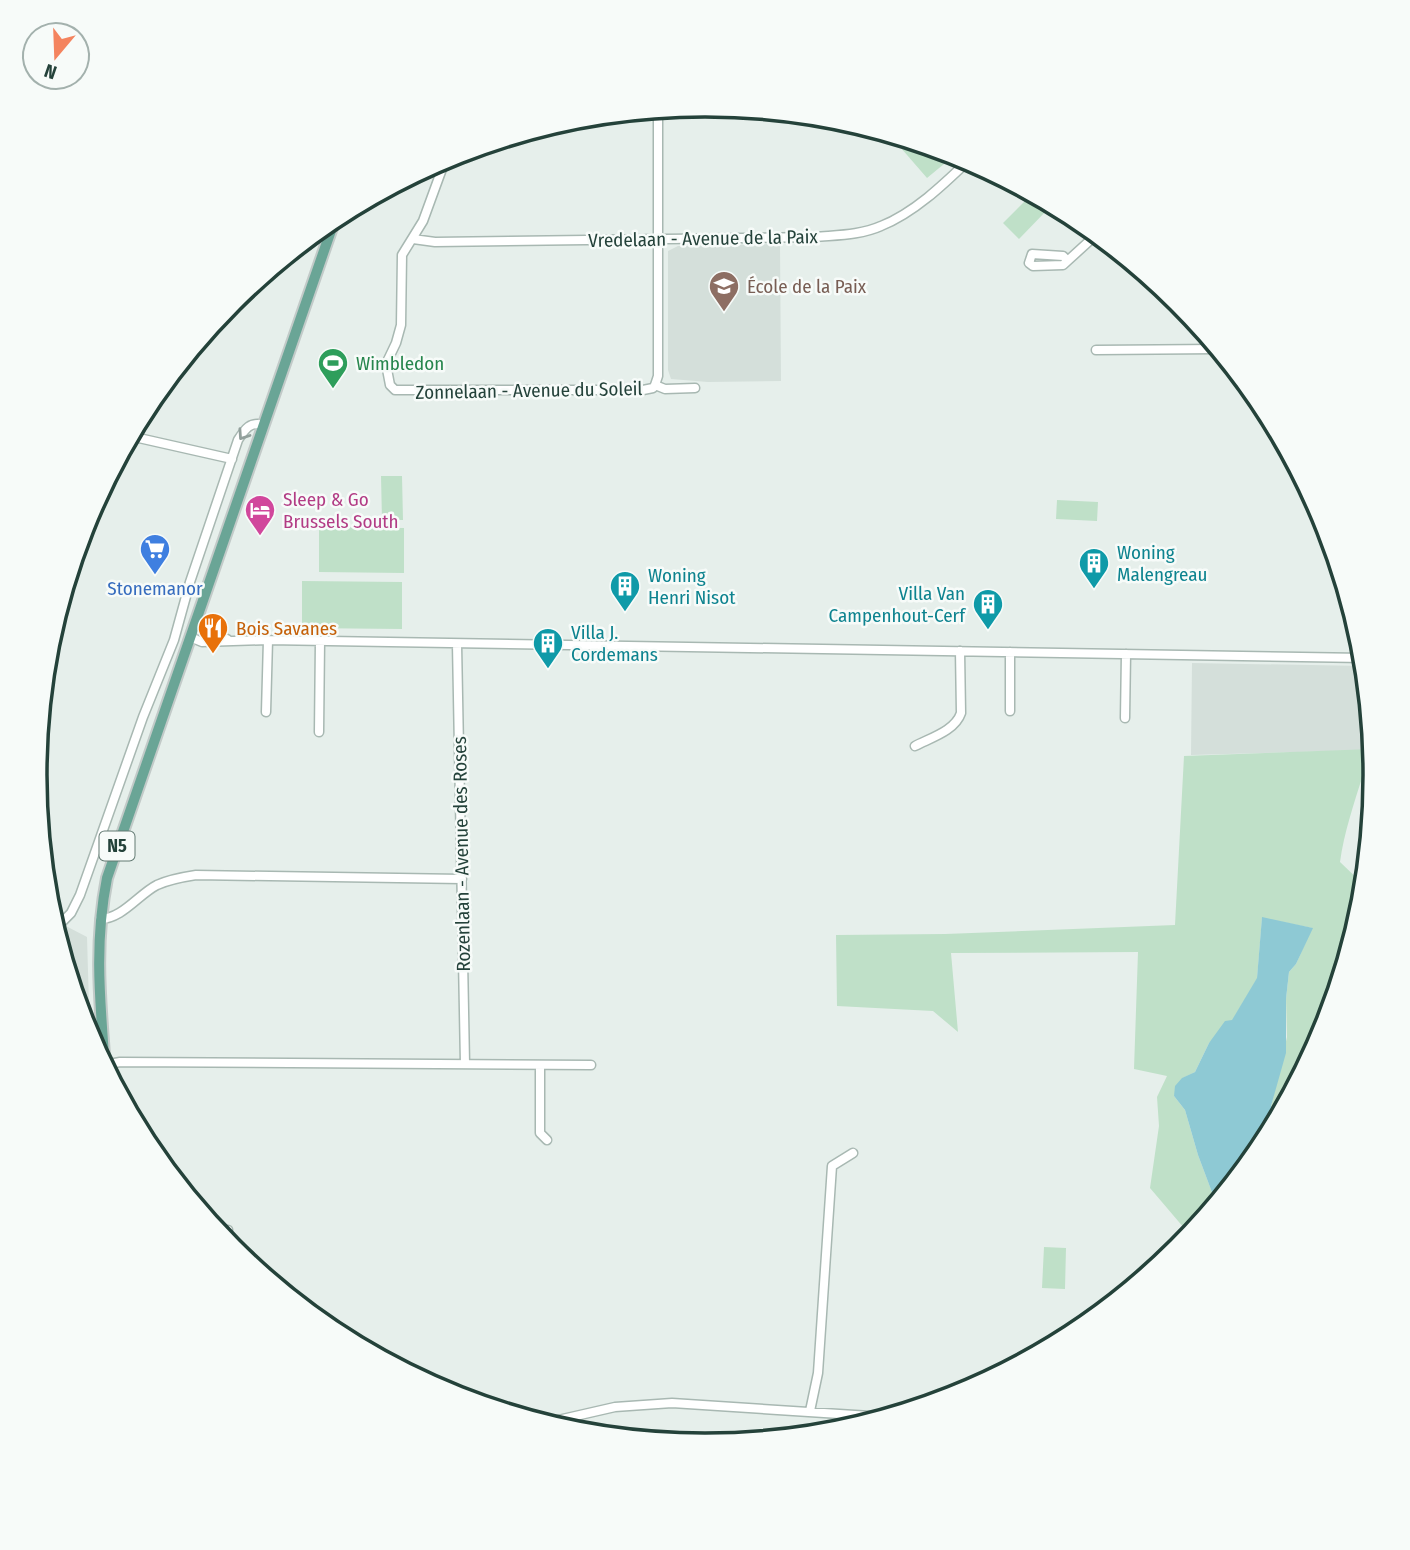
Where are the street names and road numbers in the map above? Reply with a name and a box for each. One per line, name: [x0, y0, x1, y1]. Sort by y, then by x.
street label: Vredelaan - Avenue de la Paix: [588, 225, 819, 252]
street label: Zonnelaan - Avenue du Soleil: [415, 377, 643, 404]
street label: Rozenlaan - Avenue des Roses: [448, 736, 475, 972]
road number: N5: [100, 832, 134, 860]

